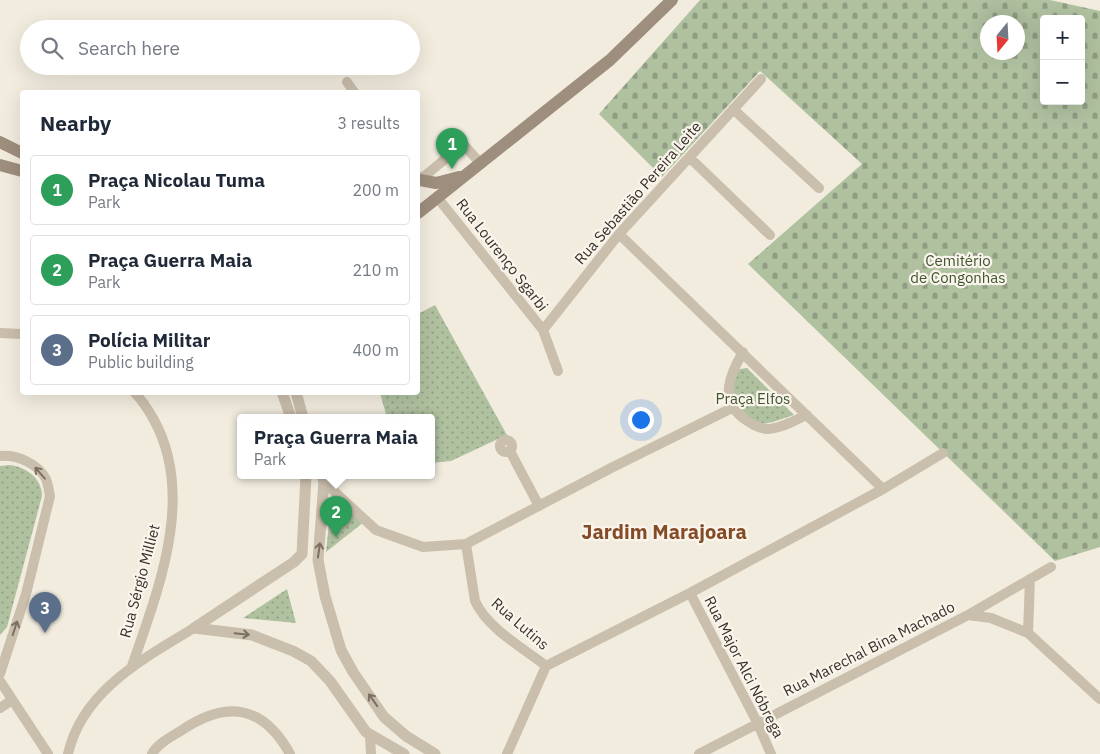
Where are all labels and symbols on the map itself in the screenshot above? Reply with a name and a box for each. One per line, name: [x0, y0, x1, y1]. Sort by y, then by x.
north arrow: [980, 15, 1025, 60]
street label: Rua Sebastião Pereira Leite: [570, 117, 705, 268]
pin: 1: [436, 128, 468, 169]
street label: Rua Lourenço Sgarbi: [452, 194, 552, 315]
park label: Cemitério de Congonhas: [910, 251, 1006, 287]
park label: Praça Elfos: [716, 389, 790, 408]
your location: [628, 407, 654, 433]
one-way arrow: [35, 466, 46, 479]
pin: 2: [320, 496, 352, 537]
district label: Jardim Marajoara: [581, 518, 747, 545]
street label: Rua Sérgio Milliet: [115, 522, 164, 640]
one-way arrow: [315, 543, 325, 559]
pin: 3: [29, 592, 61, 633]
street label: Rua Lutins: [488, 593, 553, 654]
street label: Rua Major Alci Nóbrega: [700, 593, 789, 741]
street label: Rua Marechal Bina Machado: [780, 597, 958, 700]
one-way arrow: [10, 620, 20, 636]
one-way arrow: [234, 629, 250, 639]
one-way arrow: [368, 694, 378, 708]

